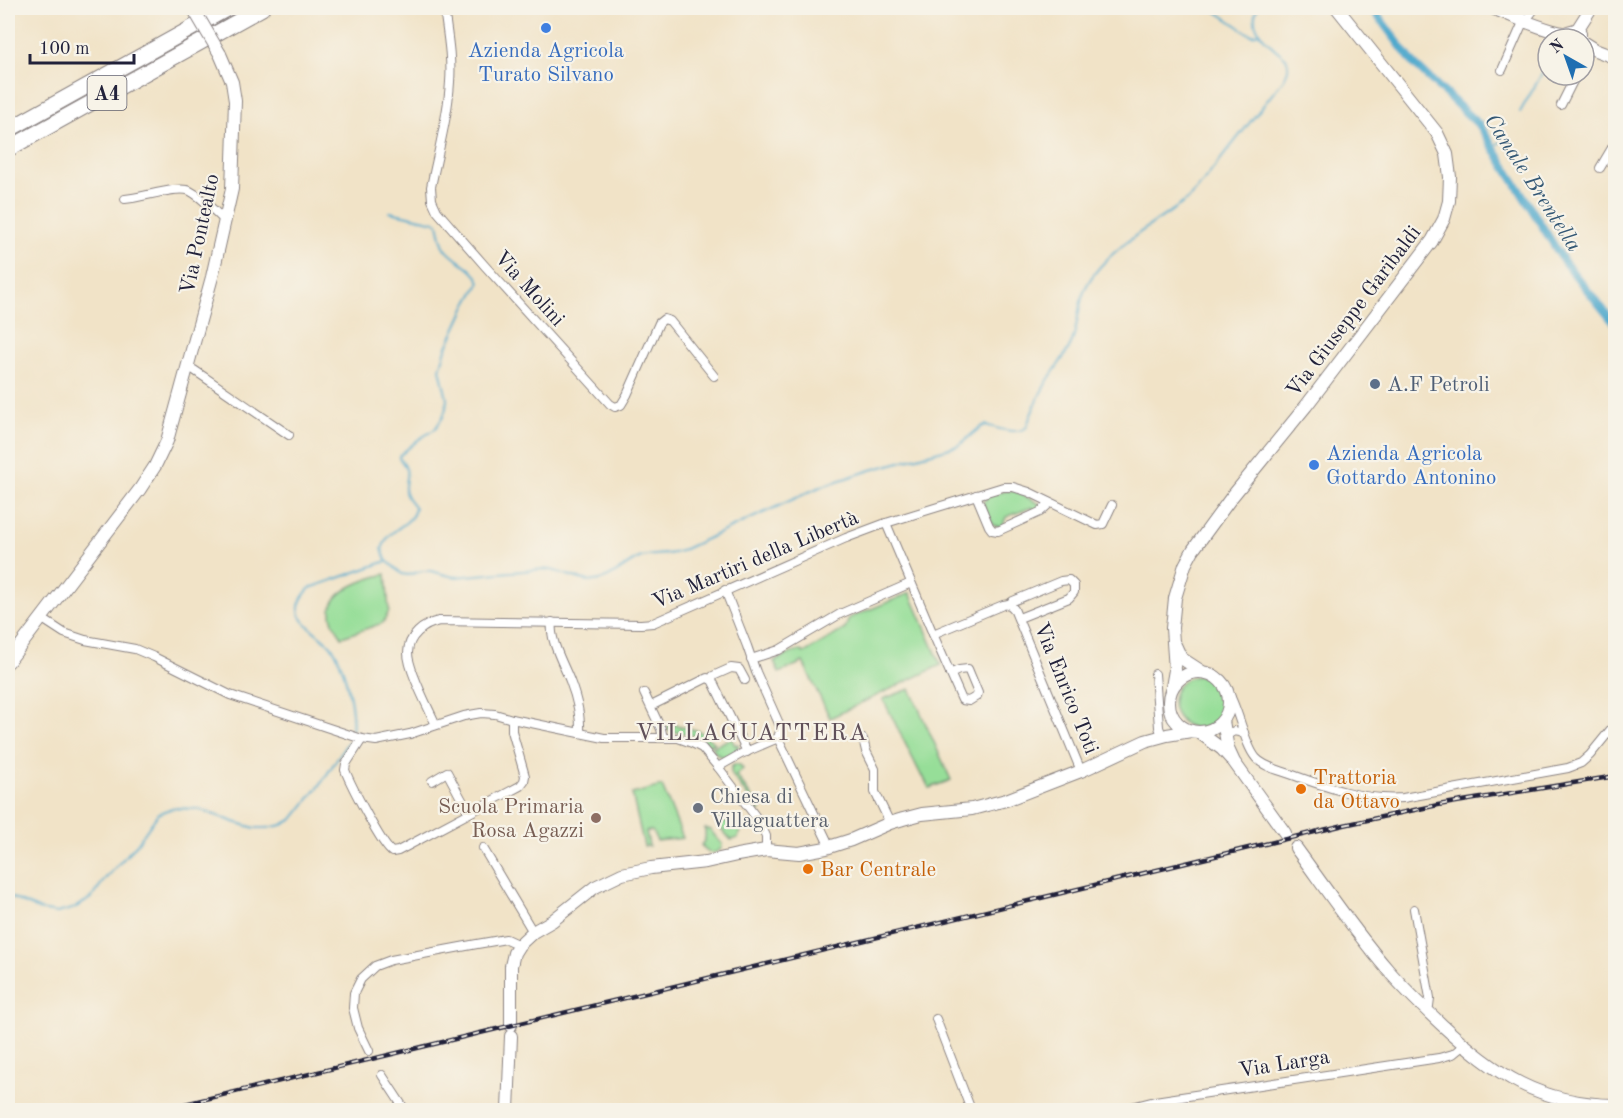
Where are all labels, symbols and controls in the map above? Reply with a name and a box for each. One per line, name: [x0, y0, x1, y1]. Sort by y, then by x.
marker: Azienda Agricola Turato Silvano: [539, 21, 553, 35]
scale bar: [30, 27, 134, 65]
north arrow: [1536, 27, 1596, 87]
text: N: [1548, 36, 1568, 57]
text: 100 m: [39, 40, 90, 58]
place label: Azienda Agricola Turato Silvano: [468, 41, 624, 86]
road number: A4: [88, 76, 126, 110]
water label: Canale Brentella: [1480, 110, 1585, 256]
street label: Via Pontealto: [177, 172, 224, 297]
street label: Via Giuseppe Garibaldi: [1283, 222, 1425, 401]
street label: Via Molini: [490, 247, 568, 331]
place label: A.F Petroli: [1387, 375, 1490, 396]
marker: A.F Petroli: [1368, 377, 1382, 391]
place label: Azienda Agricola Gottardo Antonino: [1326, 444, 1496, 489]
marker: Azienda Agricola Gottardo Antonino: [1307, 458, 1321, 472]
street label: Via Martiri della Libertà: [649, 507, 862, 613]
street label: Via Enrico Toti: [1030, 620, 1102, 757]
district label: VILLAGUATTERA: [635, 722, 869, 746]
place label: Trattoria da Ottavo: [1313, 768, 1400, 813]
marker: Trattoria da Ottavo: [1294, 782, 1308, 796]
place label: Chiesa di Villaguattera: [710, 787, 829, 832]
place label: Scuola Primaria Rosa Agazzi: [438, 797, 584, 842]
marker: Chiesa di Villaguattera: [691, 801, 705, 815]
marker: Scuola Primaria Rosa Agazzi: [589, 811, 603, 825]
place label: Bar Centrale: [820, 860, 936, 881]
marker: Bar Centrale: [801, 862, 815, 876]
street label: Via Larga: [1237, 1047, 1331, 1082]

